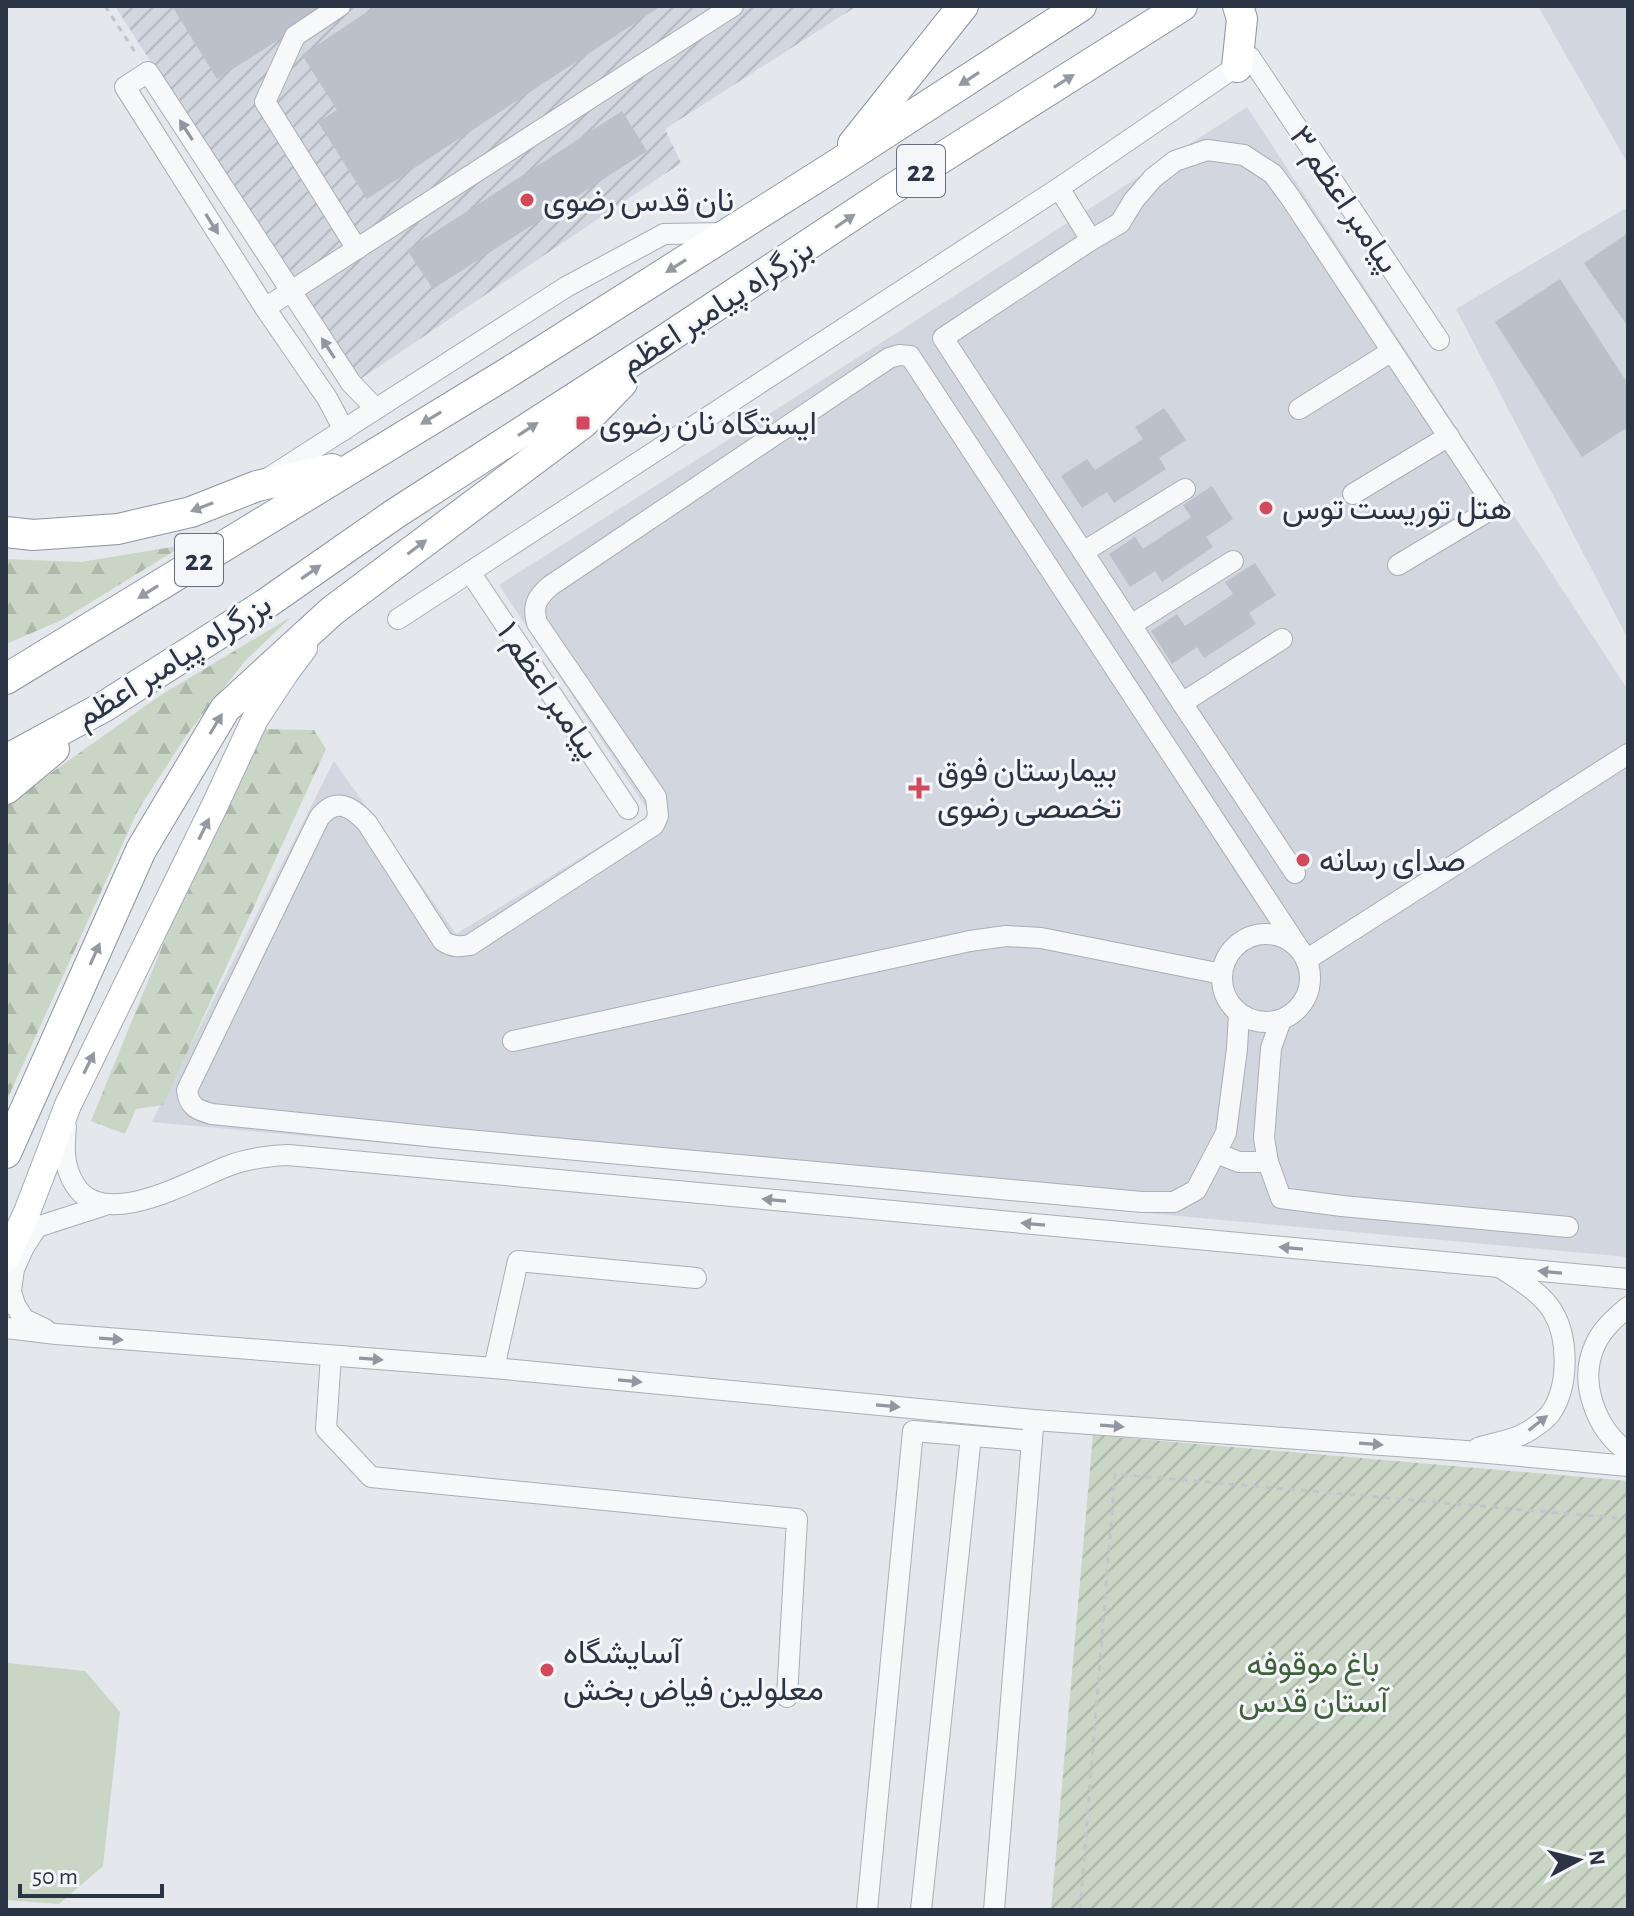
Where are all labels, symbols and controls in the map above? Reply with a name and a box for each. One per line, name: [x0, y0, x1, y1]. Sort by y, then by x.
one-way arrow: [958, 71, 979, 86]
one-way arrow: [1053, 74, 1075, 88]
one-way arrow: [179, 119, 194, 141]
street label: پیامبر اعظم ۳: [1279, 120, 1405, 281]
road number: 22: [897, 145, 945, 197]
place label: نان قدس رضوی: [543, 185, 734, 220]
marker: نان قدس رضوی: [518, 191, 536, 209]
one-way arrow: [204, 213, 218, 235]
one-way arrow: [834, 213, 855, 228]
street label: بزرگراه پیامبر اعظم: [614, 232, 822, 385]
one-way arrow: [665, 259, 687, 273]
one-way arrow: [320, 338, 335, 359]
place label: ایستگاه نان رضوی: [599, 408, 817, 443]
one-way arrow: [420, 411, 442, 425]
marker: ایستگاه نان رضوی: [574, 414, 592, 432]
one-way arrow: [517, 422, 539, 436]
place label: هتل توریست توس: [1282, 493, 1512, 528]
marker: هتل توریست توس: [1257, 499, 1275, 517]
one-way arrow: [190, 501, 214, 514]
road number: 22: [175, 534, 223, 586]
one-way arrow: [406, 540, 427, 556]
one-way arrow: [301, 565, 322, 580]
one-way arrow: [137, 584, 159, 598]
street label: بزرگراه پیامبر اعظم: [70, 588, 280, 738]
street label: پیامبر اعظم ۱: [487, 616, 605, 768]
one-way arrow: [209, 713, 223, 735]
place label: بیمارستان فوق تخصصی رضوی: [937, 755, 1122, 827]
marker: بیمارستان فوق تخصصی رضوی: [908, 777, 930, 799]
one-way arrow: [197, 817, 211, 841]
place label: صدای رسانه: [1319, 845, 1466, 880]
marker: صدای رسانه: [1294, 851, 1312, 869]
one-way arrow: [88, 942, 102, 965]
one-way arrow: [83, 1051, 96, 1074]
one-way arrow: [761, 1193, 786, 1206]
one-way arrow: [1020, 1217, 1045, 1230]
one-way arrow: [1278, 1241, 1303, 1254]
one-way arrow: [1537, 1265, 1562, 1278]
one-way arrow: [99, 1332, 124, 1345]
one-way arrow: [359, 1353, 384, 1366]
one-way arrow: [618, 1375, 643, 1388]
one-way arrow: [876, 1400, 901, 1413]
one-way arrow: [1528, 1416, 1548, 1432]
one-way arrow: [1100, 1420, 1125, 1433]
one-way arrow: [1359, 1438, 1384, 1451]
place label: آسایشگاه معلولین فیاض بخش: [563, 1637, 824, 1709]
park label: باغ موقوفه آستان قدس: [1238, 1649, 1390, 1720]
marker: آسایشگاه معلولین فیاض بخش: [538, 1661, 556, 1679]
north arrow: [1538, 1820, 1618, 1900]
scale bar: [20, 1848, 162, 1898]
text: N: [1585, 1849, 1609, 1867]
text: 50 m: [32, 1865, 78, 1889]

